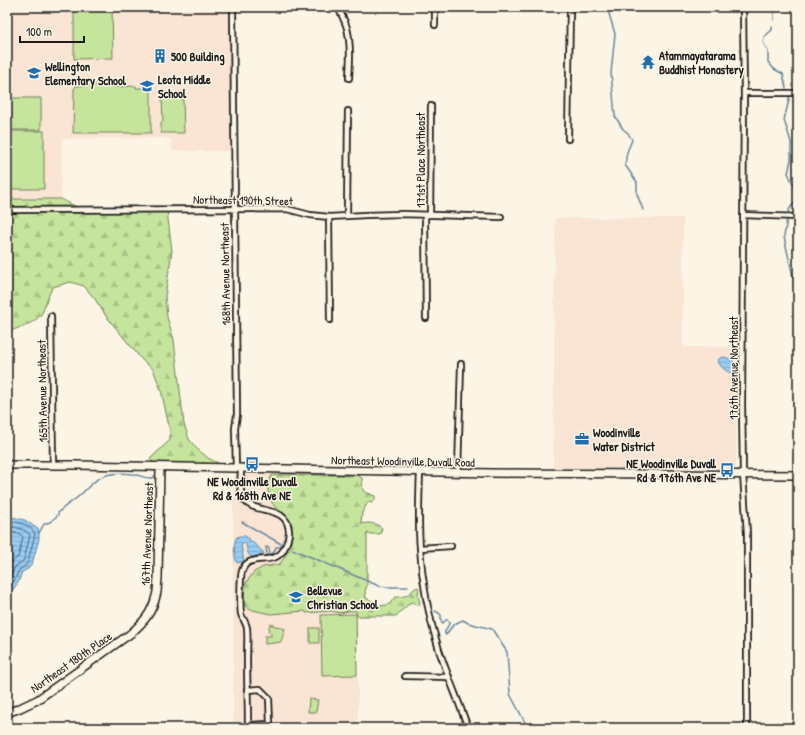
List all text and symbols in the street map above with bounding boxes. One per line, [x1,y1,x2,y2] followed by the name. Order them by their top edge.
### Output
[20,18,84,44] scale bar
[26,23,52,40] text: 100 m
[659,47,744,79] place label: Atammayatarama Buddhist Monastery
[152,48,168,64] building icon: 500 Building
[171,48,225,66] place label: 500 Building
[640,54,656,70] temple icon: Atammayatarama Buddhist Monastery
[45,58,127,90] place label: Wellington Elementary School
[26,65,42,81] school or university icon: Wellington Elementary School
[158,71,211,102] place label: Leota Middle School
[139,78,155,94] school or university icon: Leota Middle School
[412,112,429,208] street label: 171st Place Northeast
[193,191,294,209] street label: Northeast 190th Street
[216,222,234,325] street label: 168th Avenue Northeast
[725,315,742,420] street label: 176th Avenue Northeast
[33,339,51,442] street label: 165th Avenue Northeast
[593,424,655,455] place label: Woodinville Water District
[574,431,590,447] office icon: Woodinville Water District
[331,451,475,471] street label: Northeast Woodinville Duvall Road
[626,455,717,486] place label: NE Woodinville Duvall Rd & 176th Ave NE
[244,456,260,472] bus stop icon: NE Woodinville Duvall Rd & 168th Ave NE
[719,462,735,478] bus stop icon: NE Woodinville Duvall Rd & 176th Ave NE
[207,473,298,504] place label: NE Woodinville Duvall Rd & 168th Ave NE
[137,481,157,586] street label: 167th Avenue Northeast
[307,582,379,613] place label: Bellevue Christian School
[288,589,304,605] school or university icon: Bellevue Christian School
[27,627,115,696] street label: Northeast 180th Place

